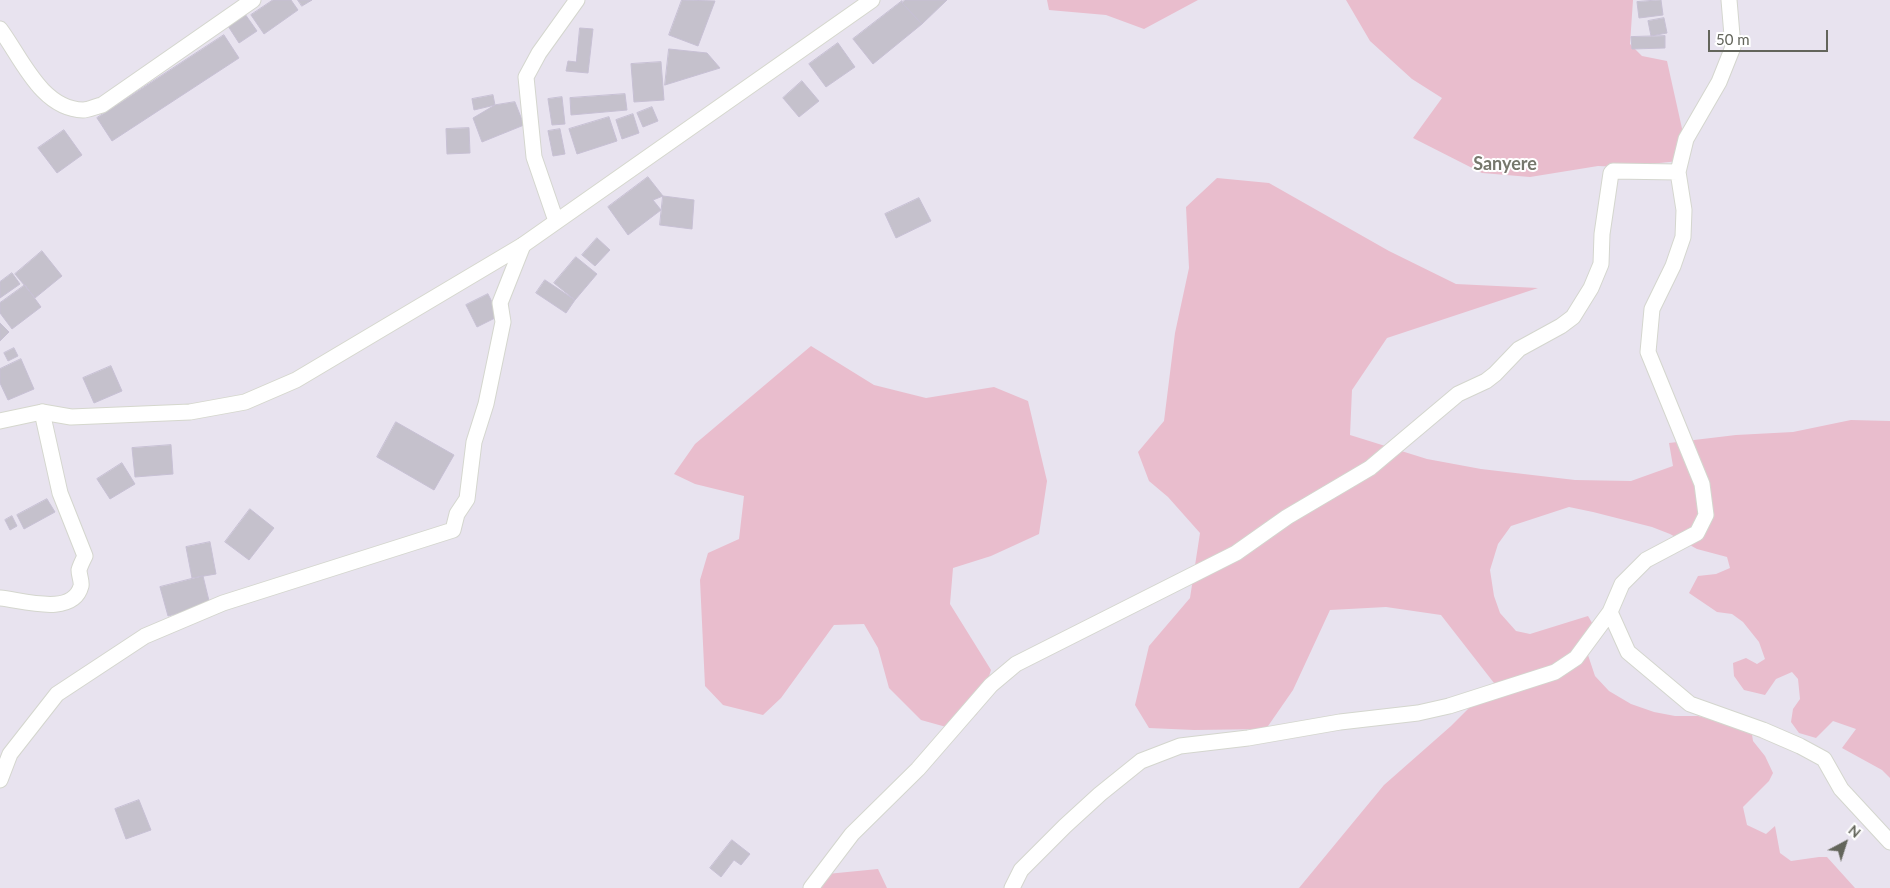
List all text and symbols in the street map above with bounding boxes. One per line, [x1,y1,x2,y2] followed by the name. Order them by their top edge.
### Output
[1710,20,1830,52] scale bar
[1716,30,1750,48] text: 50 m
[1473,153,1537,175] district label: Sanyere
[1820,818,1870,868] north arrow
[1845,821,1865,841] text: N

